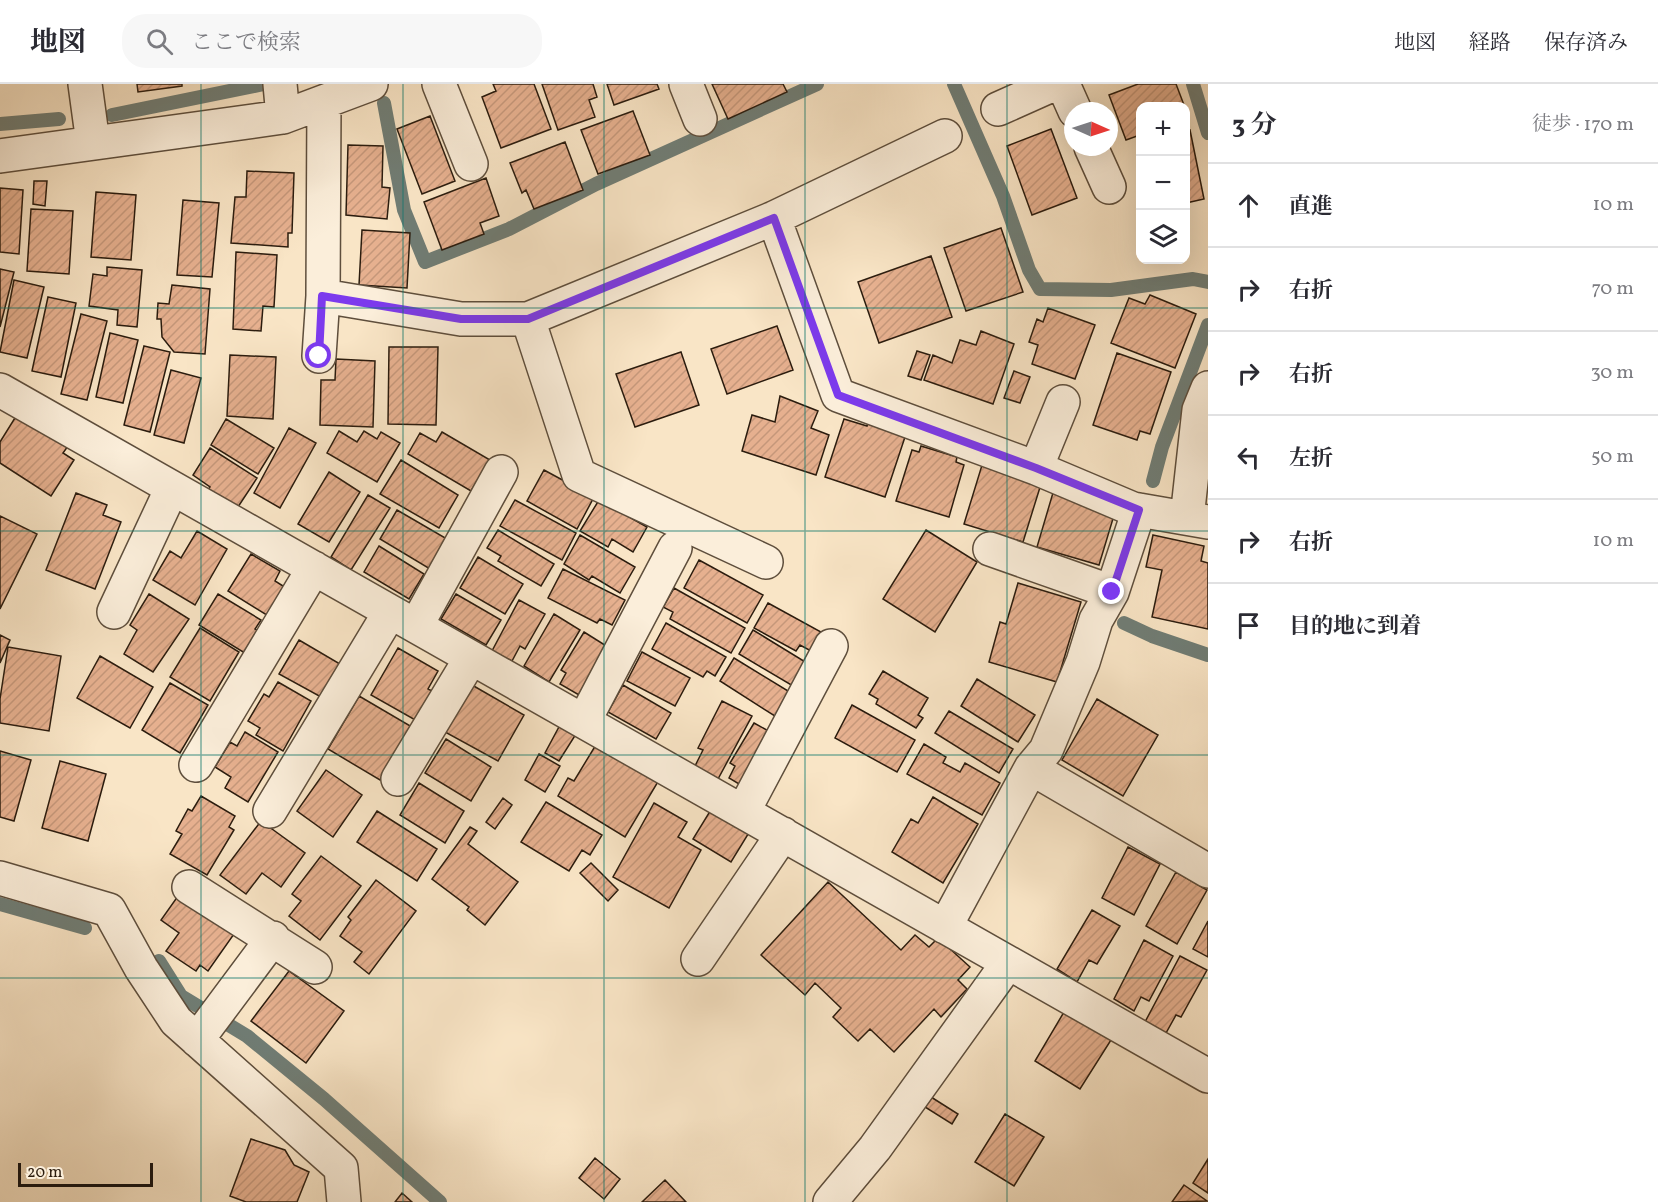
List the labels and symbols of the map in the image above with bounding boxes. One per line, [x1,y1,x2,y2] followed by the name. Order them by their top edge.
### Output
[1064,102,1118,156] north arrow
[305,342,331,368] route start
[1098,578,1124,604] route end
[18,1160,153,1188] scale bar

